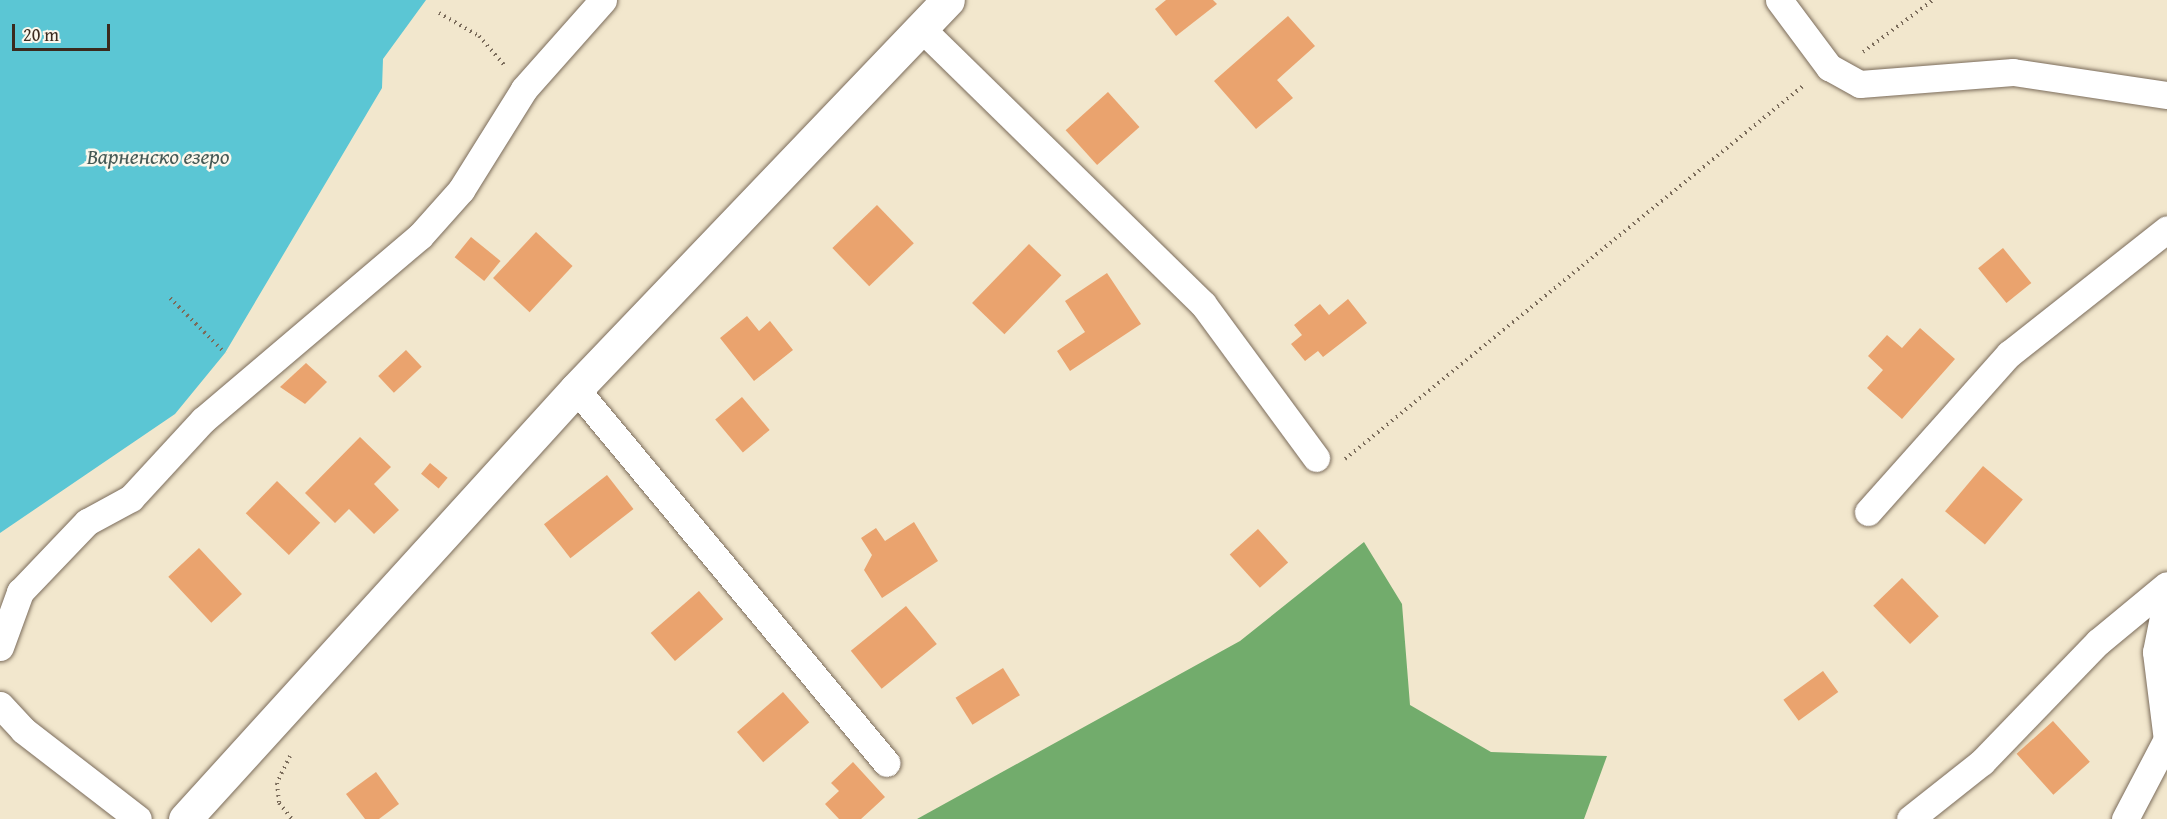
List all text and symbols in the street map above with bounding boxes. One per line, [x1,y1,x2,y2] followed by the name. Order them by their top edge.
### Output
[15,12,112,50] scale bar
[23,21,59,48] text: 20 m
[87,144,229,170] water label: Варненско езеро

